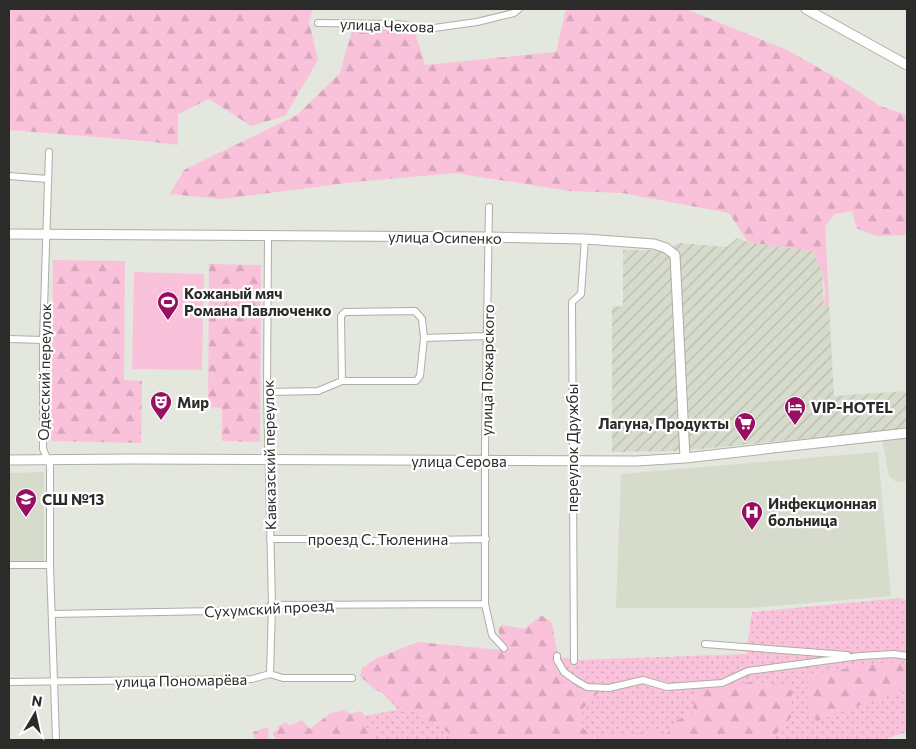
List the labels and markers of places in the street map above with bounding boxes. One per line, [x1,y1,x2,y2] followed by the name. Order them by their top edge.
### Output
[184,284,332,319] place label: Кожаный мяч Романа Павлюченко
[156,290,180,321] sports icon: Кожаный мяч Романа Павлюченко
[149,390,173,421] theatre icon: Мир
[177,393,209,411] place label: Мир
[783,395,807,426] hotel icon: VIP-HOTEL
[811,398,893,416] place label: VIP-HOTEL
[733,411,757,442] supermarket icon: Лагуна, Продукты
[598,414,729,432] place label: Лагуна, Продукты
[14,487,38,518] school or university icon: СШ №13
[42,490,105,508] place label: СШ №13
[768,494,877,529] place label: Инфекционная больница
[740,500,764,531] hospital icon: Инфекционная больница

